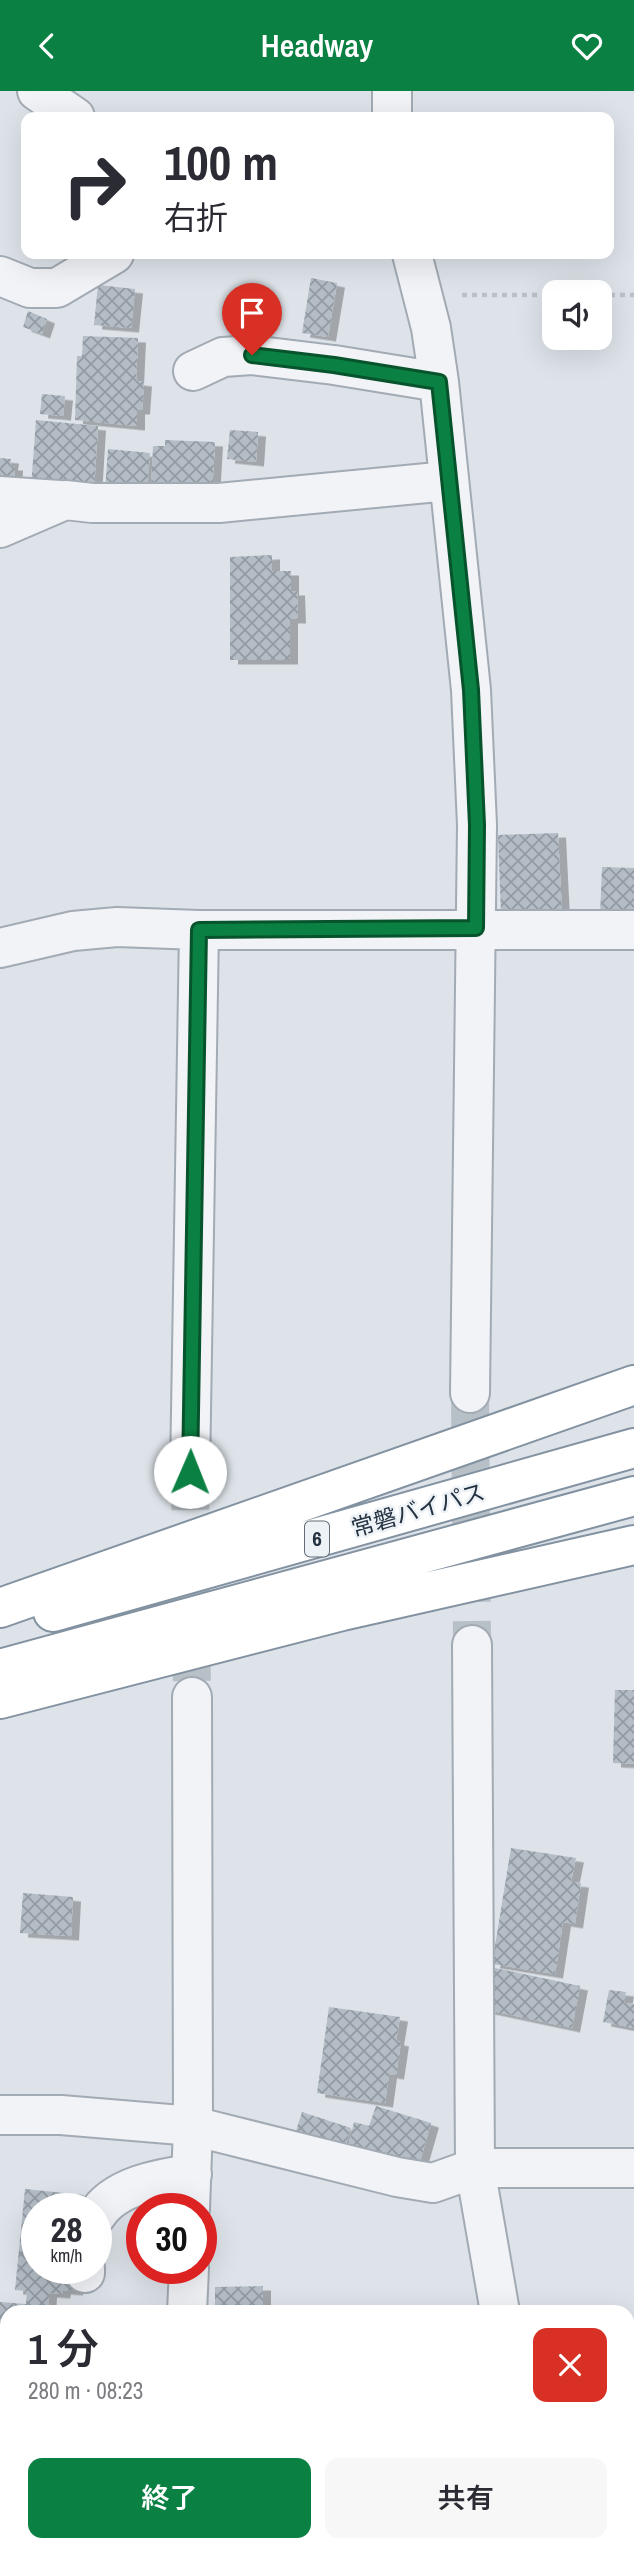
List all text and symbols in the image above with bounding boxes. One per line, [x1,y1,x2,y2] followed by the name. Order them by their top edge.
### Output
[261,24,373,67] text: Headway
[28,27,66,65] icon: back
[568,27,606,65] icon: heart
[164,129,278,195] text: 100 m
[49,140,140,231] icon: right
[164,196,228,239] text: 右折
[542,280,612,350] map controls
[542,280,612,350] button: sound
[222,283,282,355] pin
[233,294,271,332] icon: arrive
[153,1435,227,1509] position arrow
[347,1476,488,1543] street label: 常磐バイパス
[305,1521,329,1557] road number: 6
[126,2193,217,2284] speed limit sign: 30
[51,2206,82,2253] text: 28
[51,2243,83,2268] text: km/h
[28,2321,99,2377] text: 1 分
[533,2328,607,2402] button: close
[28,2375,143,2406] text: 280 m · 08:23
[28,2458,311,2538] button: 終了
[325,2458,607,2538] button: 共有

